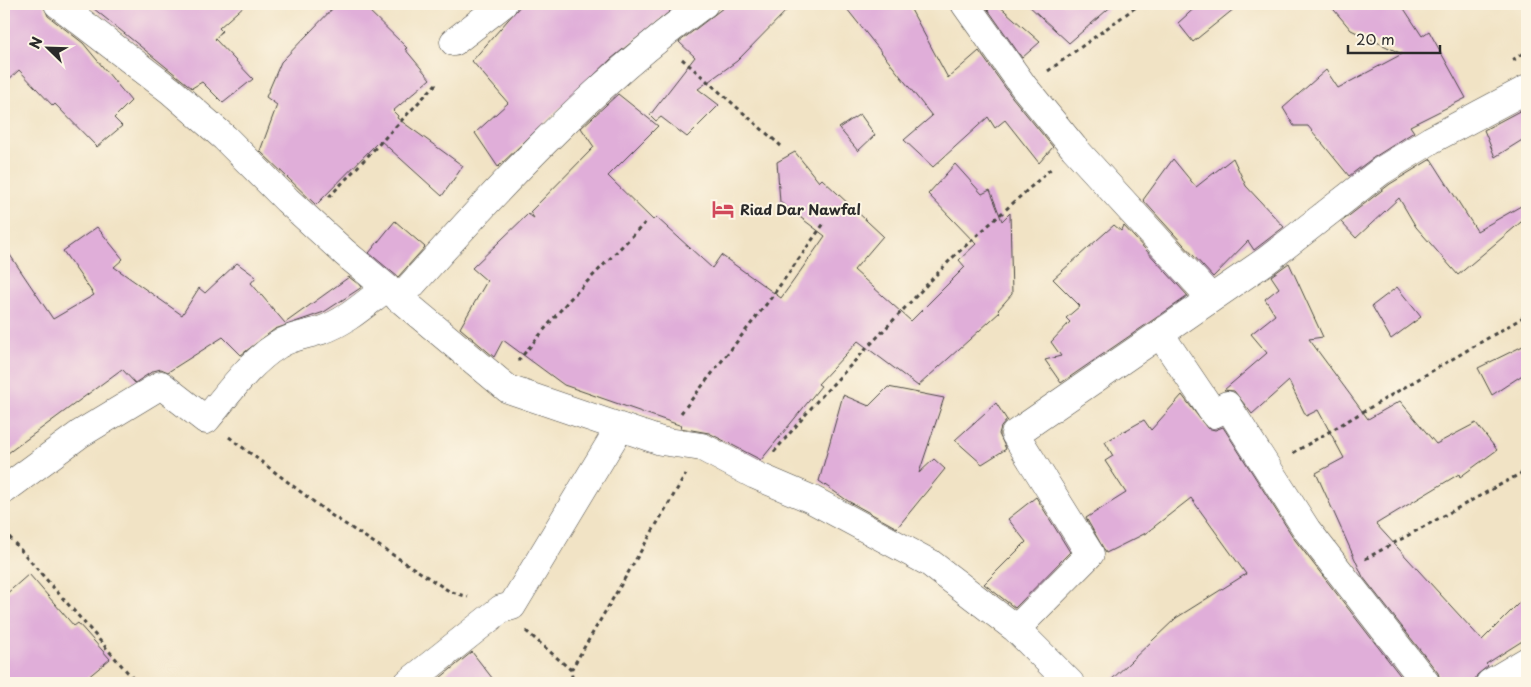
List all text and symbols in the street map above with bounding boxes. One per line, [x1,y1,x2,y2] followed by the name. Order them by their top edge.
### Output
[22,22,72,72] north arrow
[1348,22,1441,54] scale bar
[1356,27,1395,50] text: 20 m
[24,34,47,52] text: N
[710,196,736,222] hotel icon: Riad Dar Nawfal
[740,199,861,220] place label: Riad Dar Nawfal

